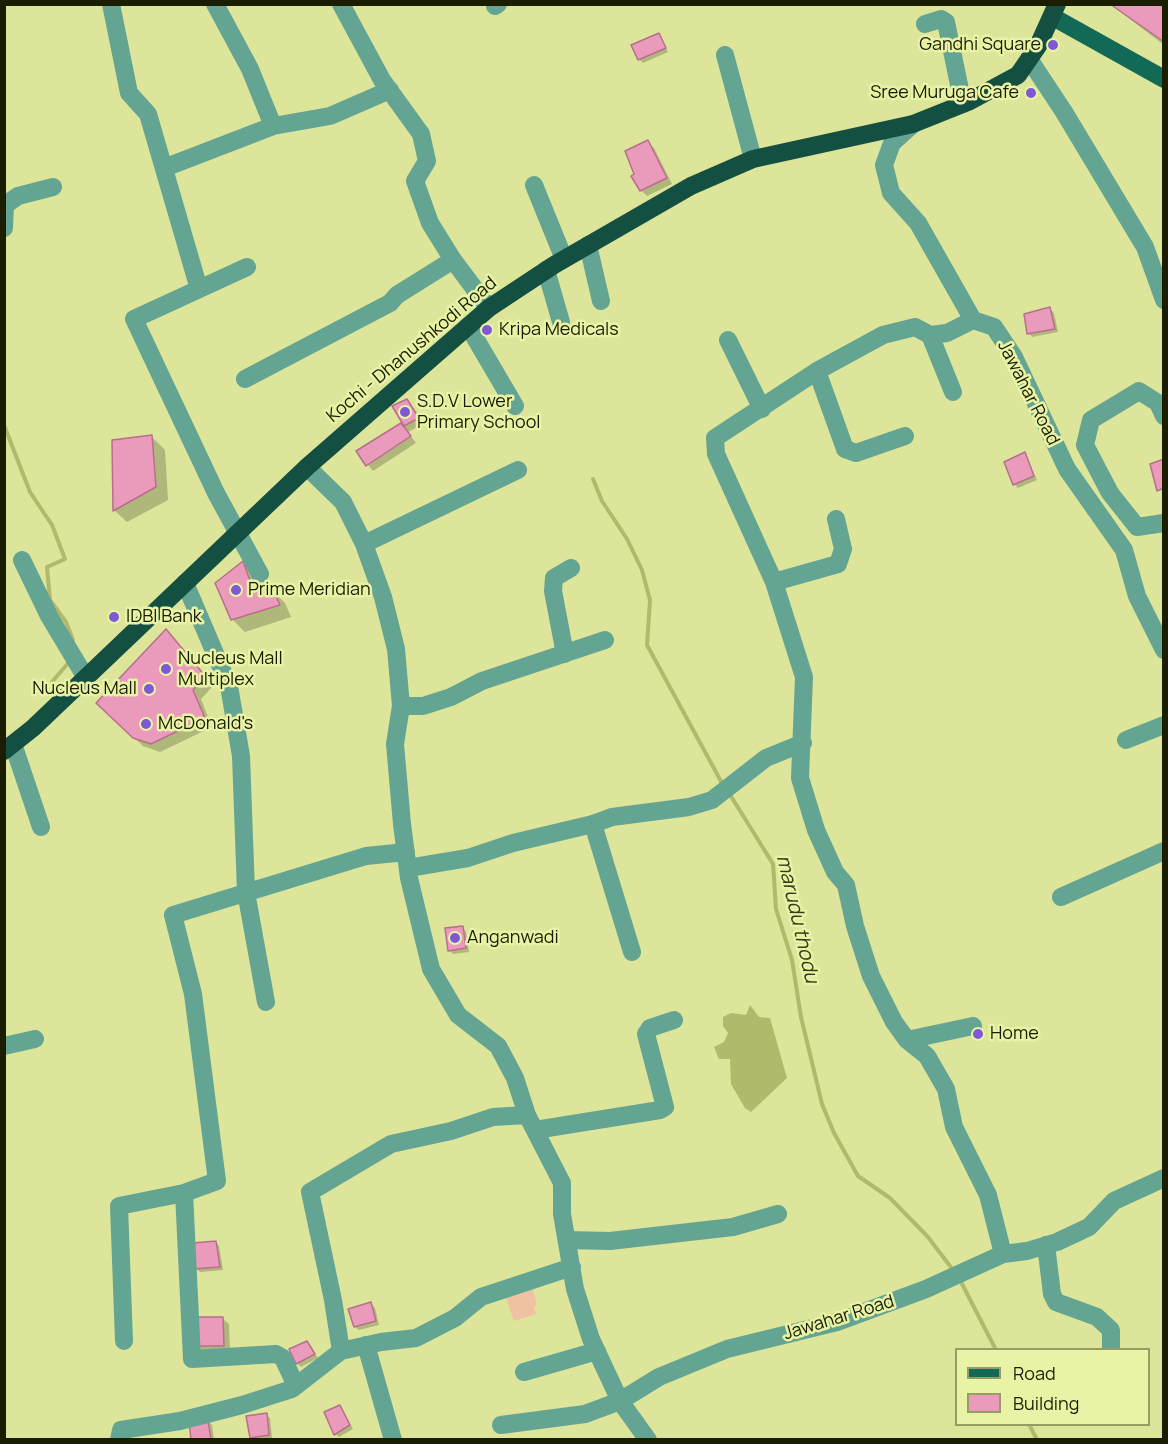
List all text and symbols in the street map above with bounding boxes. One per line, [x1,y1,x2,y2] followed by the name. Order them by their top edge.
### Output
[919,34,1041,56] place label: Gandhi Square
[1046,38,1060,52] marker: Gandhi Square
[870,82,1019,104] place label: Sree Muruga Cafe
[1024,86,1038,100] marker: Sree Muruga Cafe
[323,273,501,427] street label: Kochi - Dhanushkodi Road
[499,319,619,341] place label: Kripa Medicals
[480,323,494,337] marker: Kripa Medicals
[992,337,1064,449] street label: Jawahar Road
[417,391,541,434] place label: S.D.V Lower Primary School
[398,405,412,419] marker: S.D.V Lower Primary School
[248,579,371,601] place label: Prime Meridian
[229,583,243,597] marker: Prime Meridian
[126,606,202,628] place label: IDBI Bank
[107,610,121,624] marker: IDBI Bank
[178,648,283,690] place label: Nucleus Mall Multiplex
[159,662,173,676] marker: Nucleus Mall Multiplex
[32,678,137,700] place label: Nucleus Mall
[142,682,156,696] marker: Nucleus Mall
[158,713,253,735] place label: McDonald's
[139,717,153,731] marker: McDonald's
[771,853,823,985] water label: marudu thodu
[467,927,559,949] place label: Anganwadi
[448,931,462,945] marker: Anganwadi
[990,1023,1039,1045] place label: Home
[971,1027,985,1041] marker: Home
[781,1291,897,1345] street label: Jawahar Road
[955,1348,1150,1426] legend
[1013,1361,1056,1385] text: Road
[1013,1391,1079,1415] text: Building

